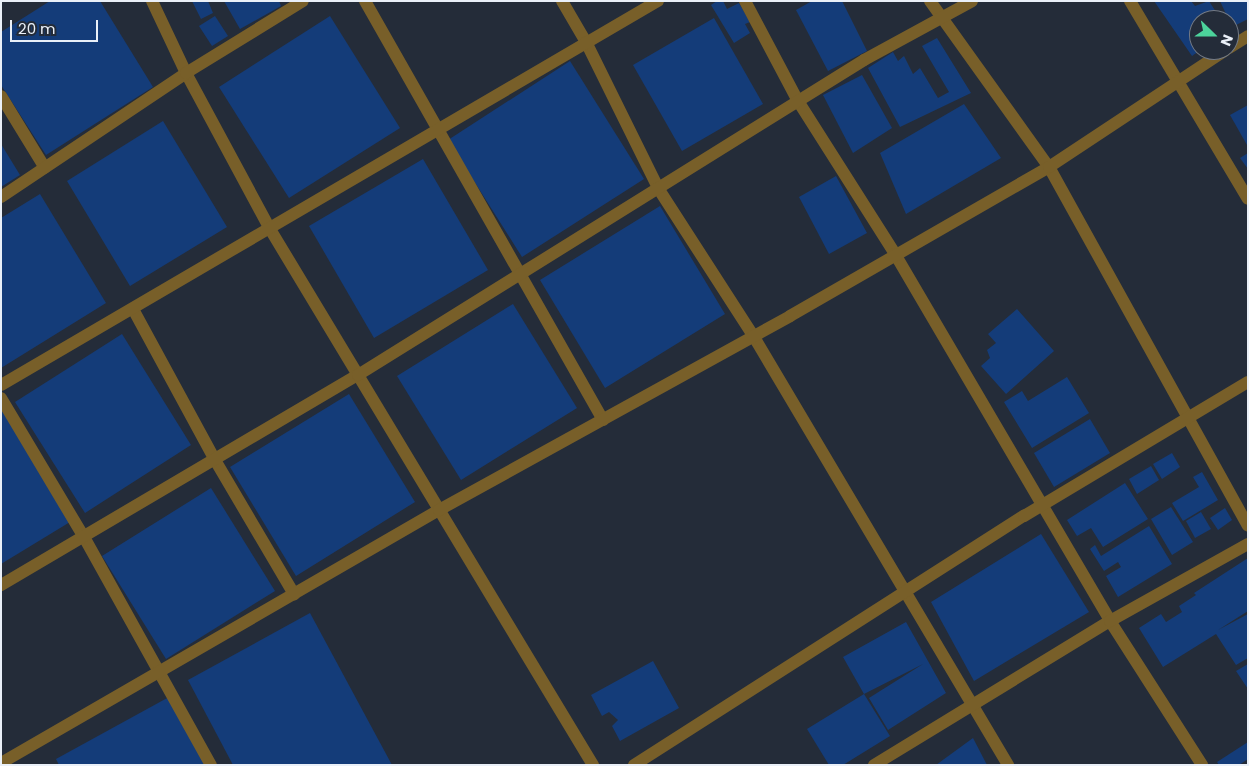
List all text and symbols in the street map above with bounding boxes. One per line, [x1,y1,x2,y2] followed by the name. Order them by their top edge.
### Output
[12,10,100,42] scale bar
[1189,10,1239,60] north arrow
[18,18,56,39] text: 20 m
[1216,32,1238,49] text: N

